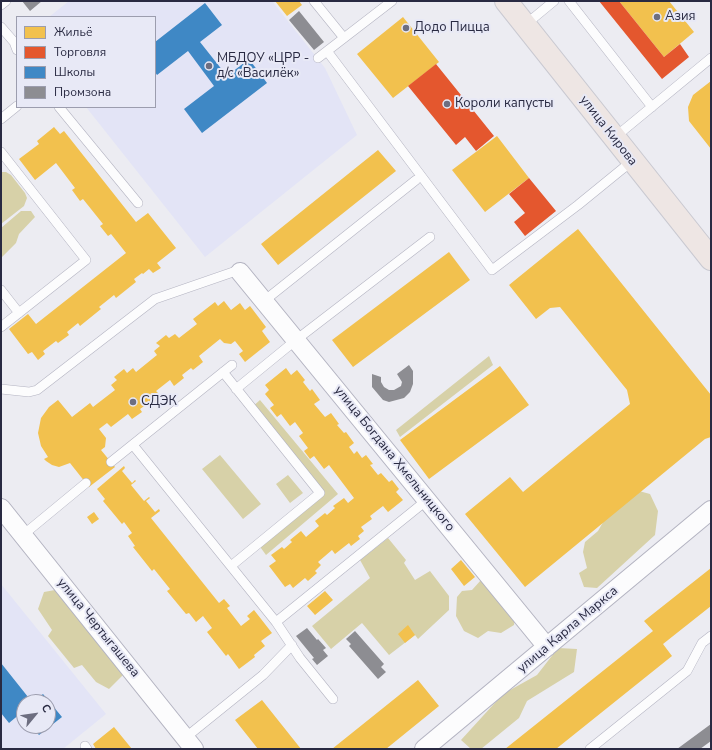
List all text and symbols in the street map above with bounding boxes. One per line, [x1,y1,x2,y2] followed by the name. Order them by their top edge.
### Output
[665,9,696,25] place label: Азия
[652,12,662,22] marker: Азия
[16,16,156,108] legend
[414,20,490,36] place label: Додо Пицца
[401,23,411,33] marker: Додо Пицца
[54,24,92,40] text: Жильё
[54,44,106,60] text: Торговля
[217,51,309,82] place label: МБДОУ «ЦРР - д/с «Василёк»
[204,61,214,71] marker: МБДОУ «ЦРР - д/с «Василёк»
[54,64,95,80] text: Школы
[54,84,111,100] text: Промзона
[576,93,640,169] street label: улица Кирова
[455,96,554,112] place label: Короли капусты
[442,99,452,109] marker: Короли капусты
[330,383,458,535] street label: улица Богдана Хмельницкого
[141,394,177,410] place label: СДЭК
[128,397,138,407] marker: СДЭК
[53,575,143,681] street label: улица Чертыгашева
[515,583,621,677] street label: улица Карла Маркса
[16,694,56,734] north arrow
[38,702,54,715] text: С

